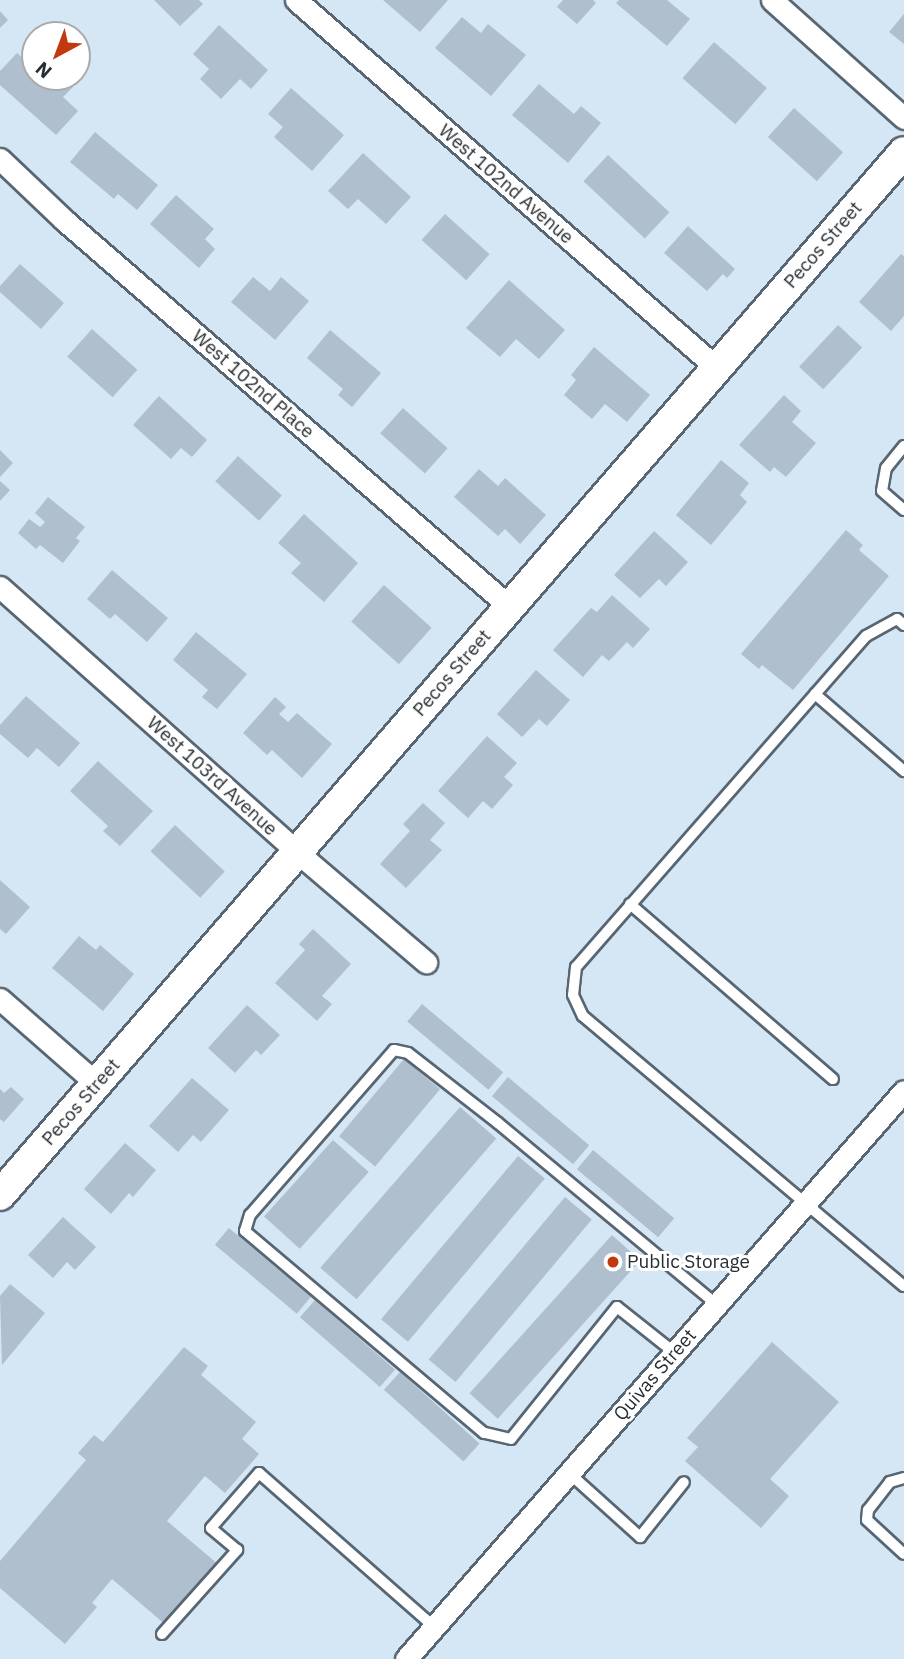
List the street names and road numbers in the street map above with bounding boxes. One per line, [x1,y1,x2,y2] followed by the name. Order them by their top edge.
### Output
[434,119,578,249] street label: West 102nd Avenue
[779,197,867,293] street label: Pecos Street
[187,325,319,443] street label: West 102nd Place
[408,625,496,721] street label: Pecos Street
[142,712,282,840] street label: West 103rd Avenue
[37,1054,125,1150] street label: Pecos Street
[609,1324,701,1426] street label: Quivas Street

